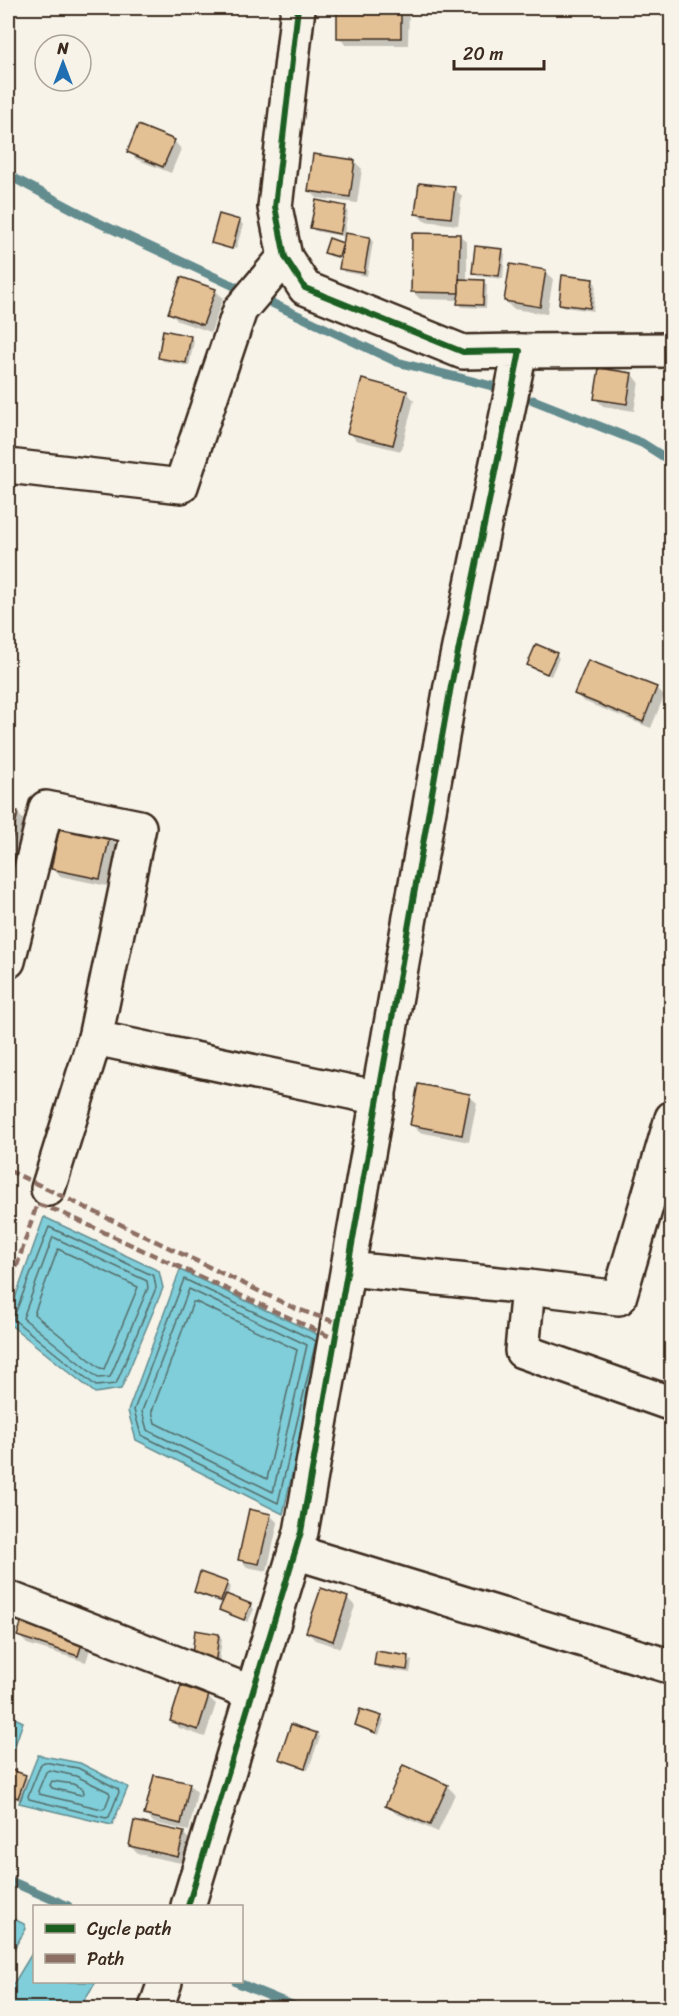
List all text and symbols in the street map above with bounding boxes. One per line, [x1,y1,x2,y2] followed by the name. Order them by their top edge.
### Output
[33,33,93,93] north arrow
[454,33,544,71] scale bar
[56,34,69,63] text: N
[463,38,503,70] text: 20 m
[33,1905,243,1983] legend
[87,1913,171,1945] text: Cycle path
[87,1943,124,1975] text: Path

